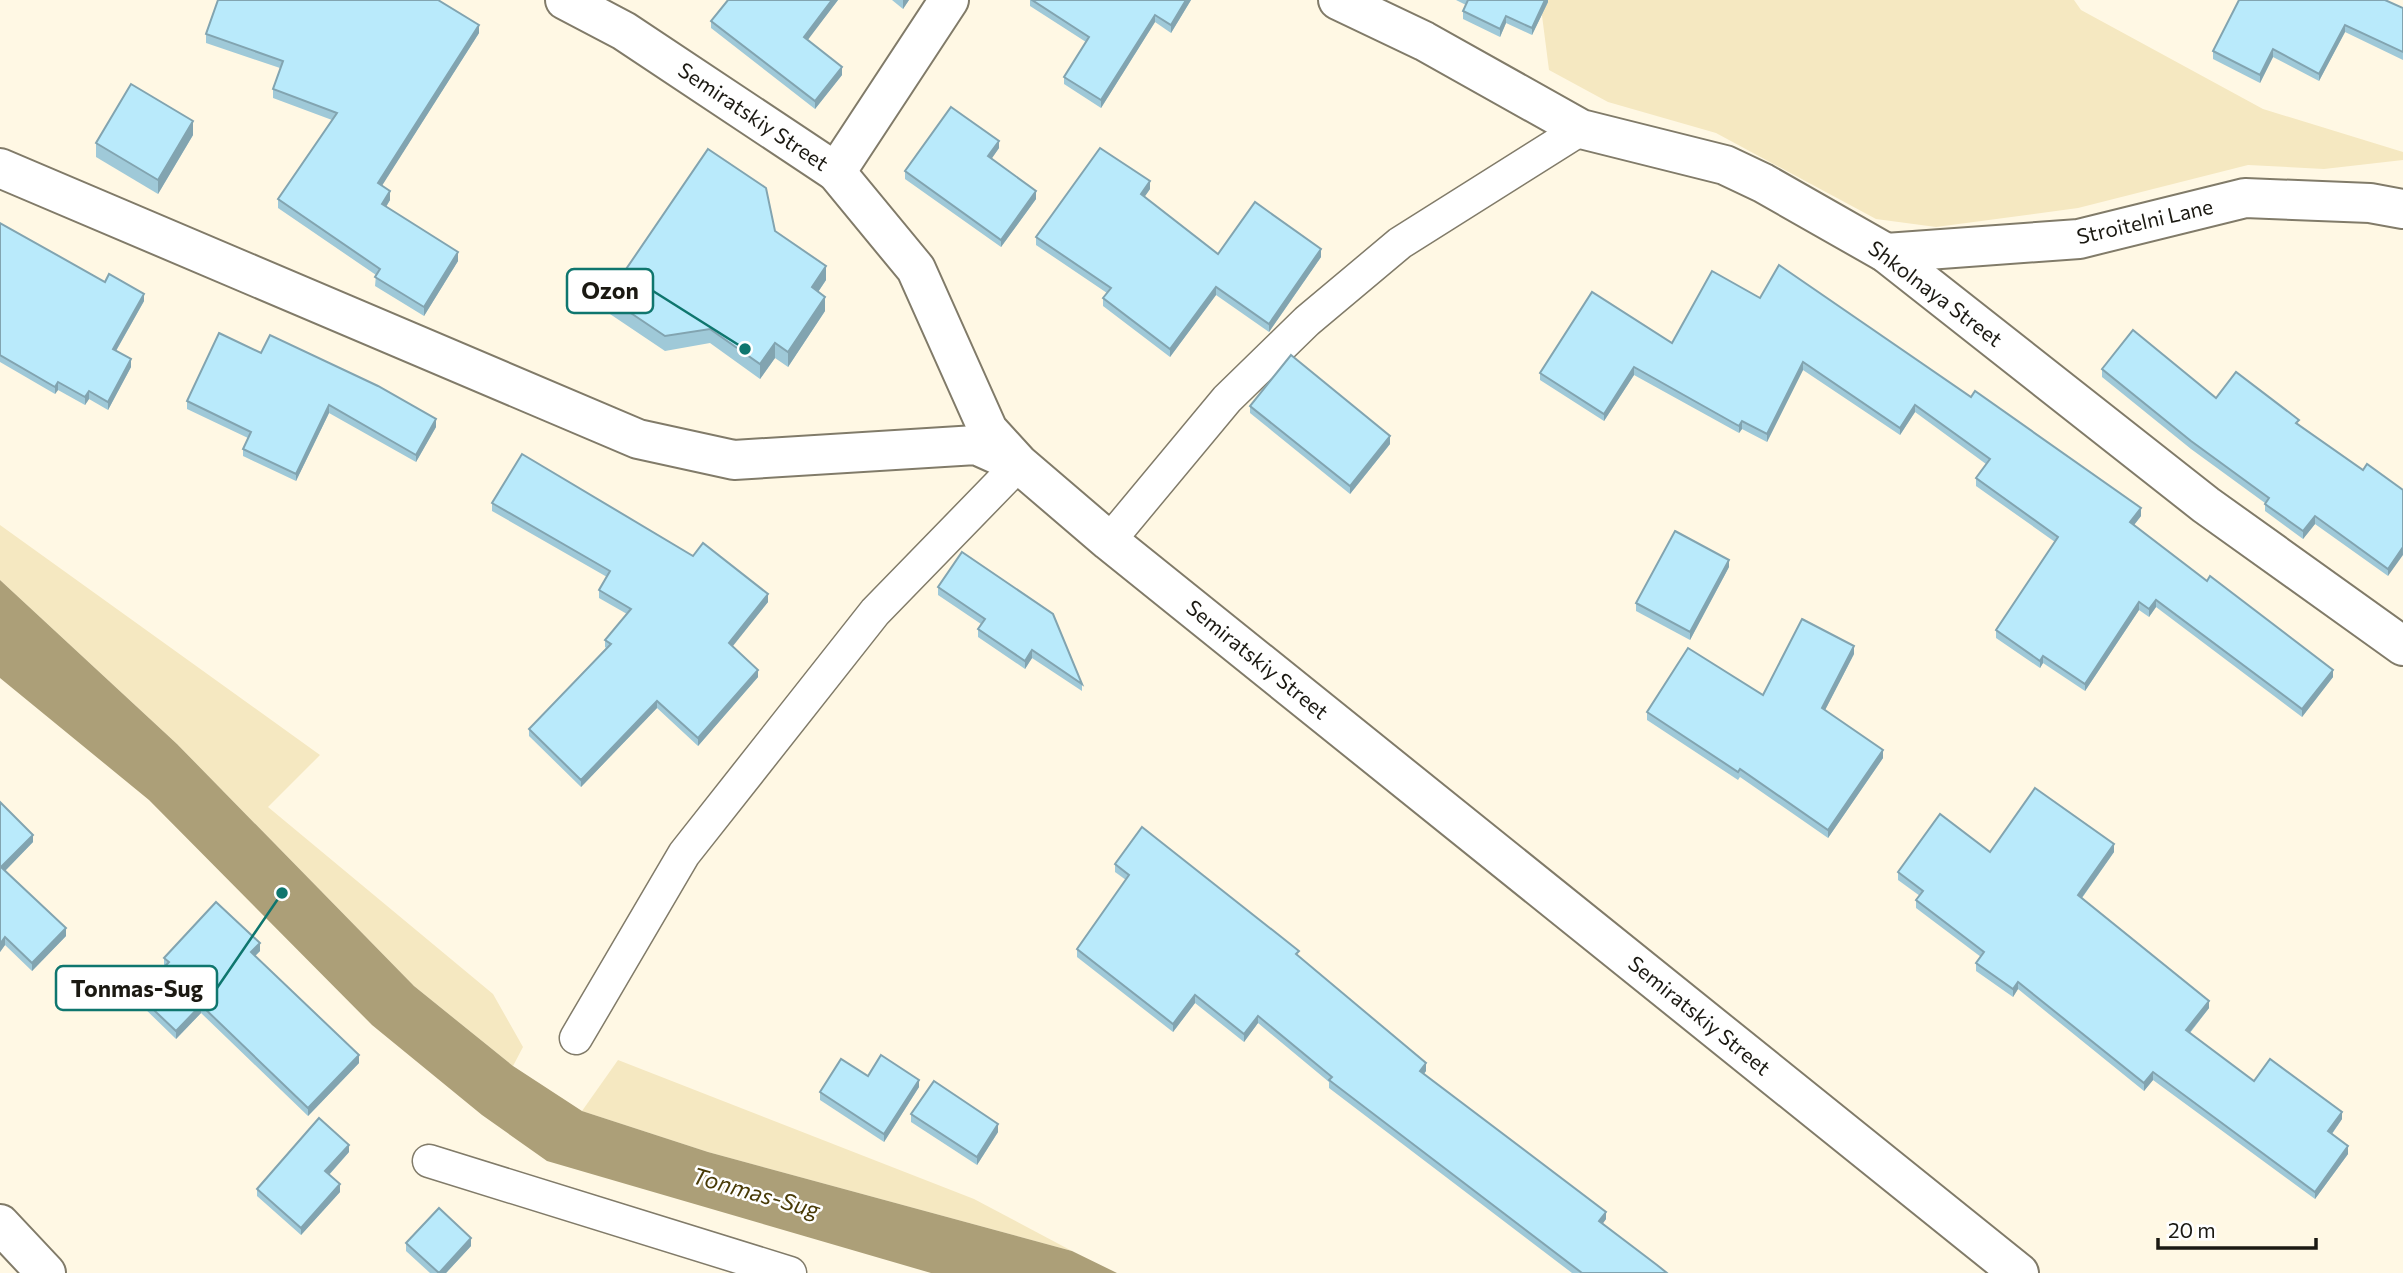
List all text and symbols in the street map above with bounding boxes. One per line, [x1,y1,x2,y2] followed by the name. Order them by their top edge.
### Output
[674,56,834,175] street label: Semiratskiy Street
[2074,193,2215,248] street label: Stroitelni Lane
[1864,234,2008,351] street label: Shkolnaya Street
[567,269,653,313] callout: Ozon
[581,276,639,304] text: Ozon
[1182,594,1334,724] street label: Semiratskiy Street
[1624,950,1776,1080] street label: Semiratskiy Street
[56,966,217,1010] callout: Tonmas-Sug
[71,974,204,1002] text: Tonmas-Sug
[689,1161,825,1224] water label: Tonmas-Sug
[2158,1206,2316,1250] scale bar
[2168,1217,2216,1242] text: 20 m

